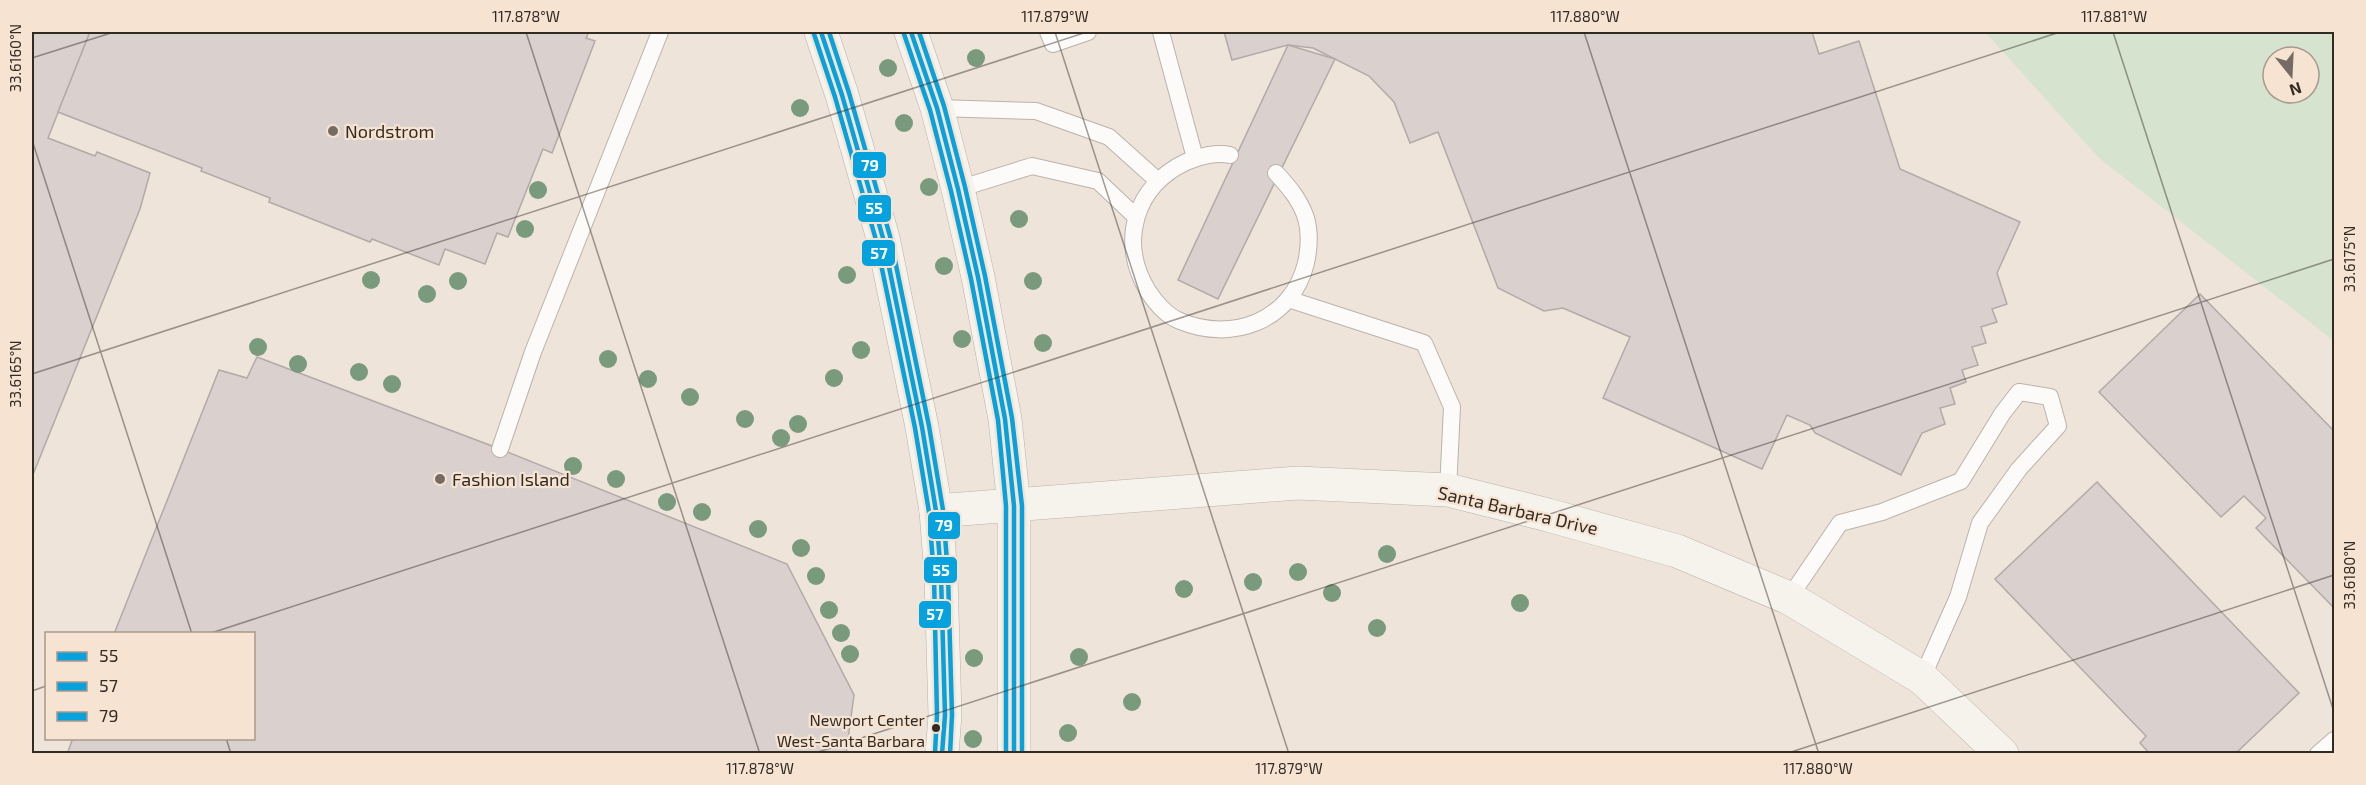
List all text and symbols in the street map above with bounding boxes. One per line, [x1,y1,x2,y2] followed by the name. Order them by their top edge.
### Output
[492,7,560,25] text: 117.878°W
[1021,7,1089,25] text: 117.879°W
[1550,7,1620,25] text: 117.880°W
[2081,7,2147,25] text: 117.881°W
[6,24,24,92] text: 33.6160°N
[2261,45,2321,105] north arrow
[2287,79,2304,101] text: N
[345,120,434,142] place label: Nordstrom
[326,124,340,138] marker: Nordstrom
[852,151,887,179] line badge: 79
[861,155,879,174] text: 79
[857,194,892,223] line badge: 55
[865,198,883,217] text: 55
[2340,226,2358,292] text: 33.6175°N
[861,239,896,267] line badge: 57
[870,243,888,262] text: 57
[6,340,24,408] text: 33.6165°N
[452,468,570,490] place label: Fashion Island
[433,472,447,486] marker: Fashion Island
[1436,481,1600,539] street label: Santa Barbara Drive
[927,511,961,540] line badge: 79
[935,515,953,534] text: 79
[2340,541,2358,609] text: 33.6180°N
[923,556,958,584] line badge: 55
[932,560,950,579] text: 55
[918,600,952,629] line badge: 57
[926,604,944,623] text: 57
[45,632,255,740] legend
[99,644,118,666] text: 55
[99,674,118,696] text: 57
[99,704,119,726] text: 79
[777,710,926,750] place label: Newport Center West-Santa Barbara
[930,722,942,734] marker: Newport Center West-Santa Barbara
[726,759,794,777] text: 117.878°W
[1255,759,1323,777] text: 117.879°W
[1783,759,1853,777] text: 117.880°W

